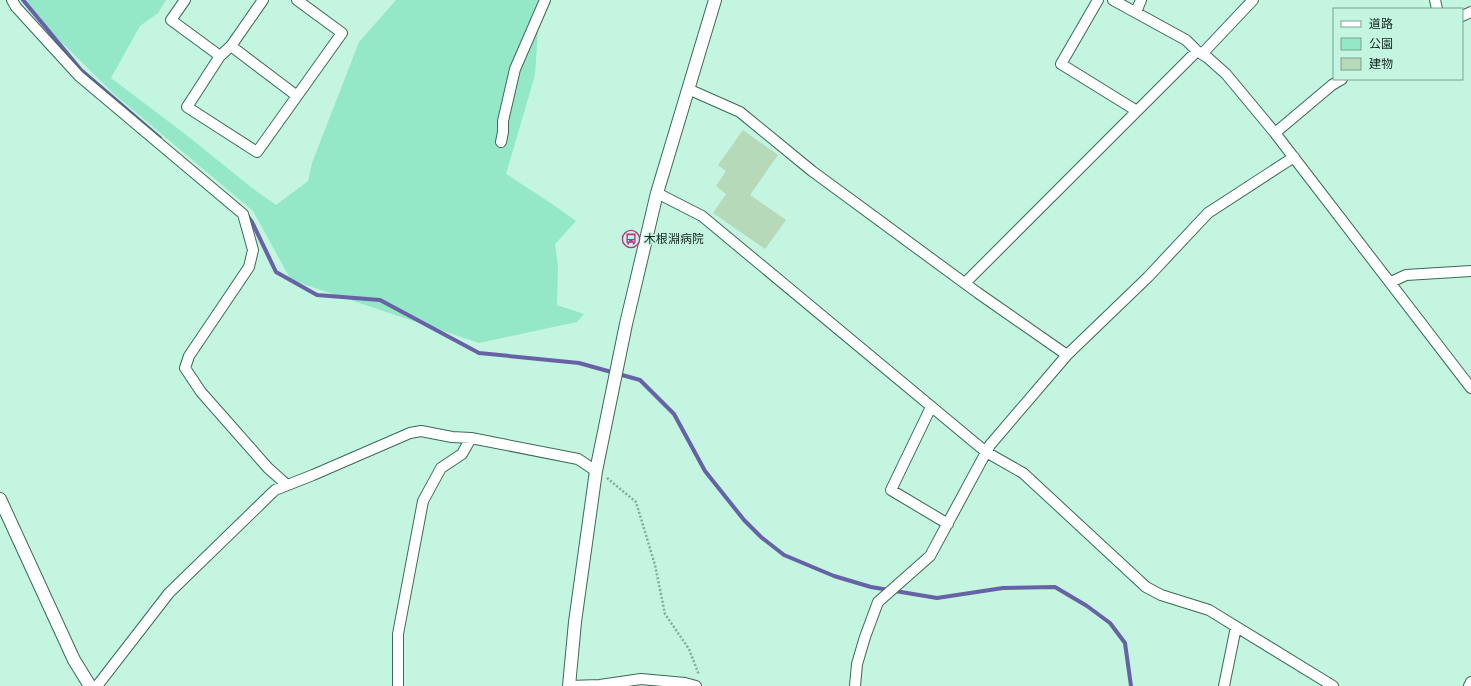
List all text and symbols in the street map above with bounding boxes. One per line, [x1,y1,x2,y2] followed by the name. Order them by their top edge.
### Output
[1333,8,1463,80] legend
[1369,15,1393,32] text: 道路
[1369,35,1393,52] text: 公園
[1369,55,1393,72] text: 建物
[621,229,641,249] bus stop icon: 木根淵病院
[644,230,704,247] place label: 木根淵病院

